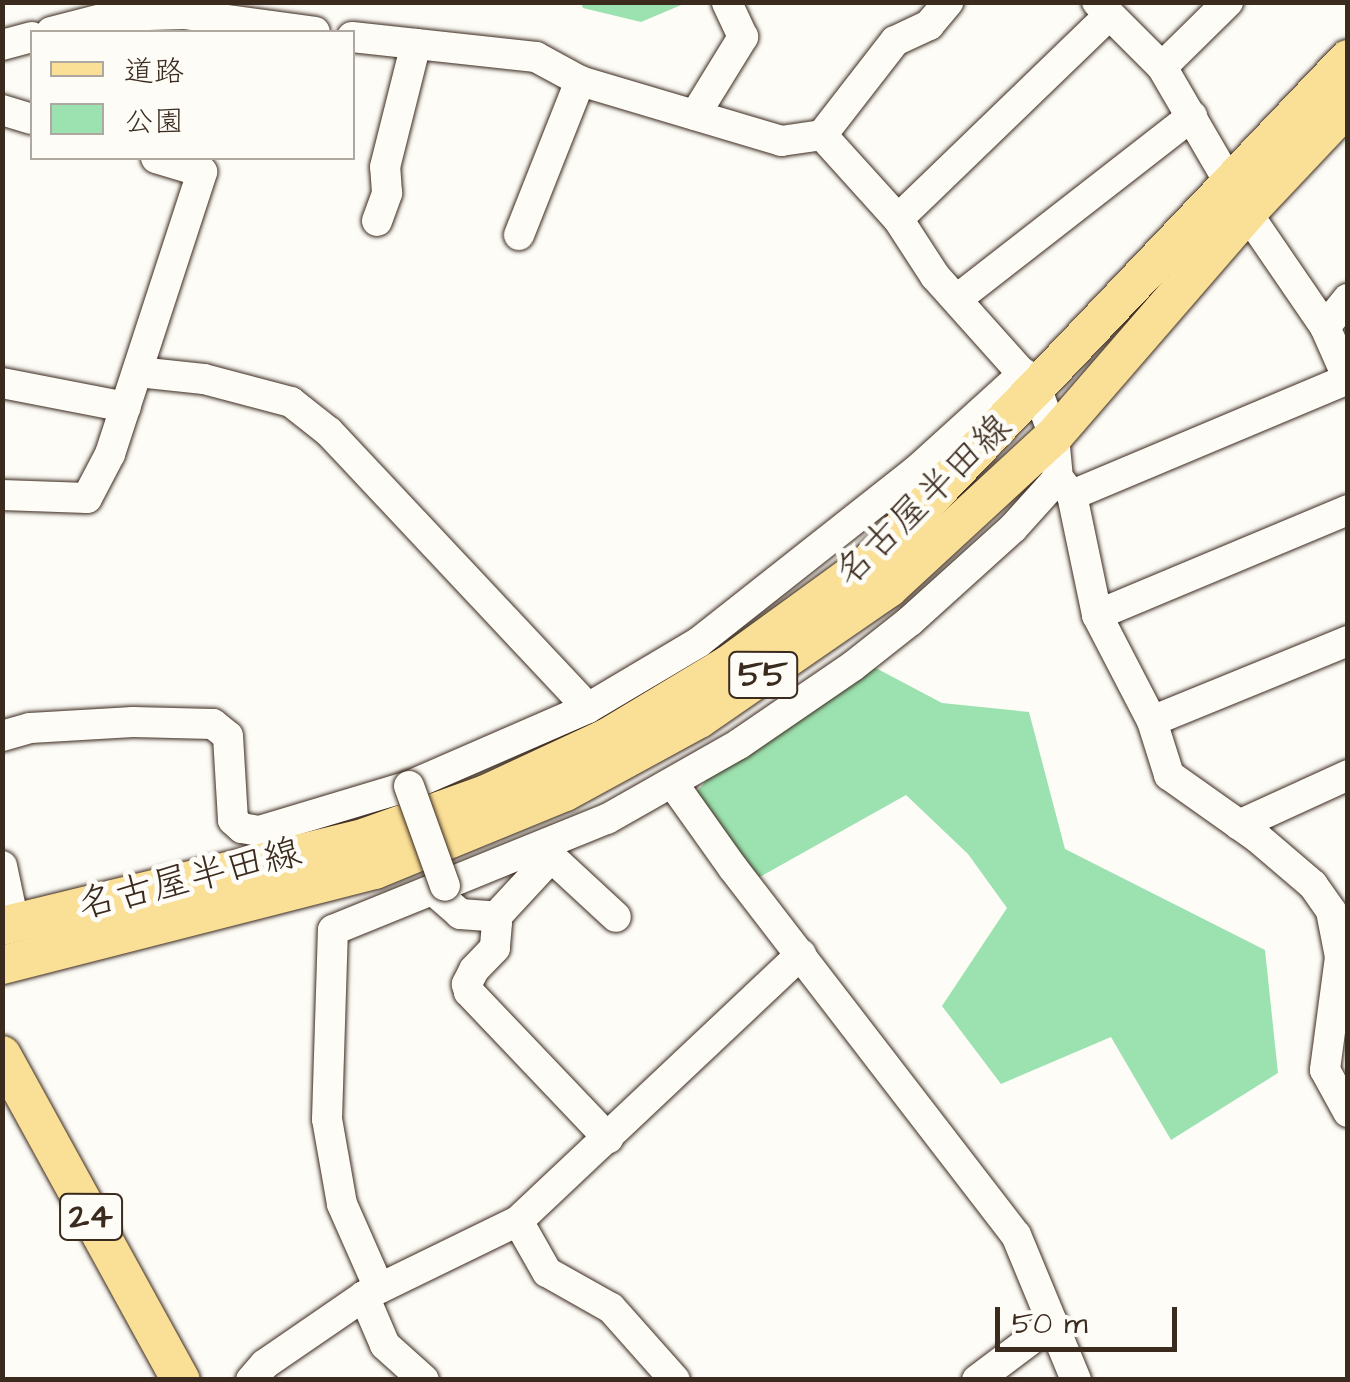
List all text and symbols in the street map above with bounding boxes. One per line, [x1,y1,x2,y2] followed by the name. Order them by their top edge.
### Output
[30,30,355,160] legend
[124,51,184,93] text: 道路
[124,101,184,143] text: 公園
[826,405,1022,597] street label: 名古屋半田線
[728,645,798,705] road number: 55
[74,830,306,930] street label: 名古屋半田線
[58,1187,124,1247] road number: 24
[1000,1287,1182,1349] scale bar
[1012,1303,1088,1345] text: 50 m

